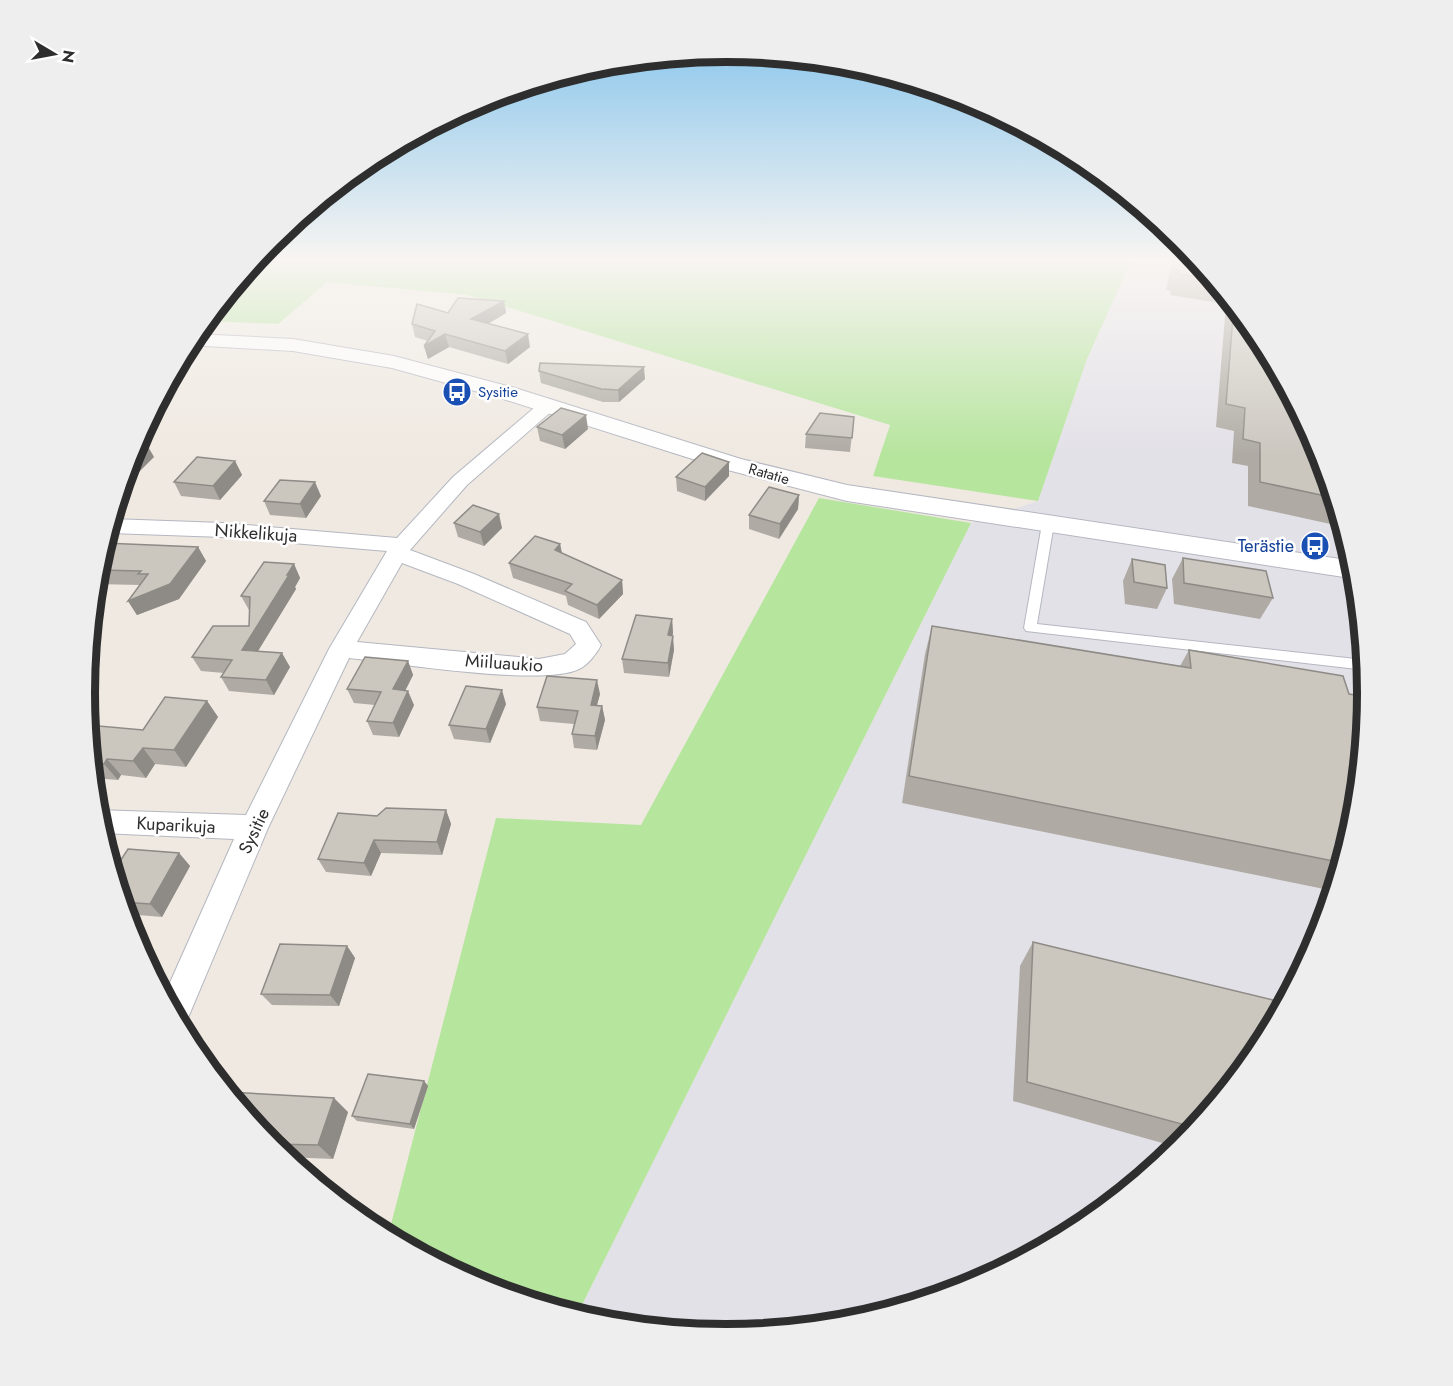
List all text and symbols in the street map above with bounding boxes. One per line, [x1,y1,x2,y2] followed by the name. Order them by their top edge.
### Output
[24,24,84,84] north arrow
[56,48,81,65] text: N
[441,376,473,408] bus stop icon: Sysitie
[478,381,518,403] place label: Sysitie
[746,458,792,490] street label: Ratatie
[214,517,298,549] street label: Nikkelikuja
[1299,530,1331,562] bus stop icon: Terästie
[1238,533,1294,559] place label: Terästie
[464,647,544,679] street label: Miiluaukio
[232,804,276,858] street label: Sysitie
[136,810,216,840] street label: Kuparikuja

